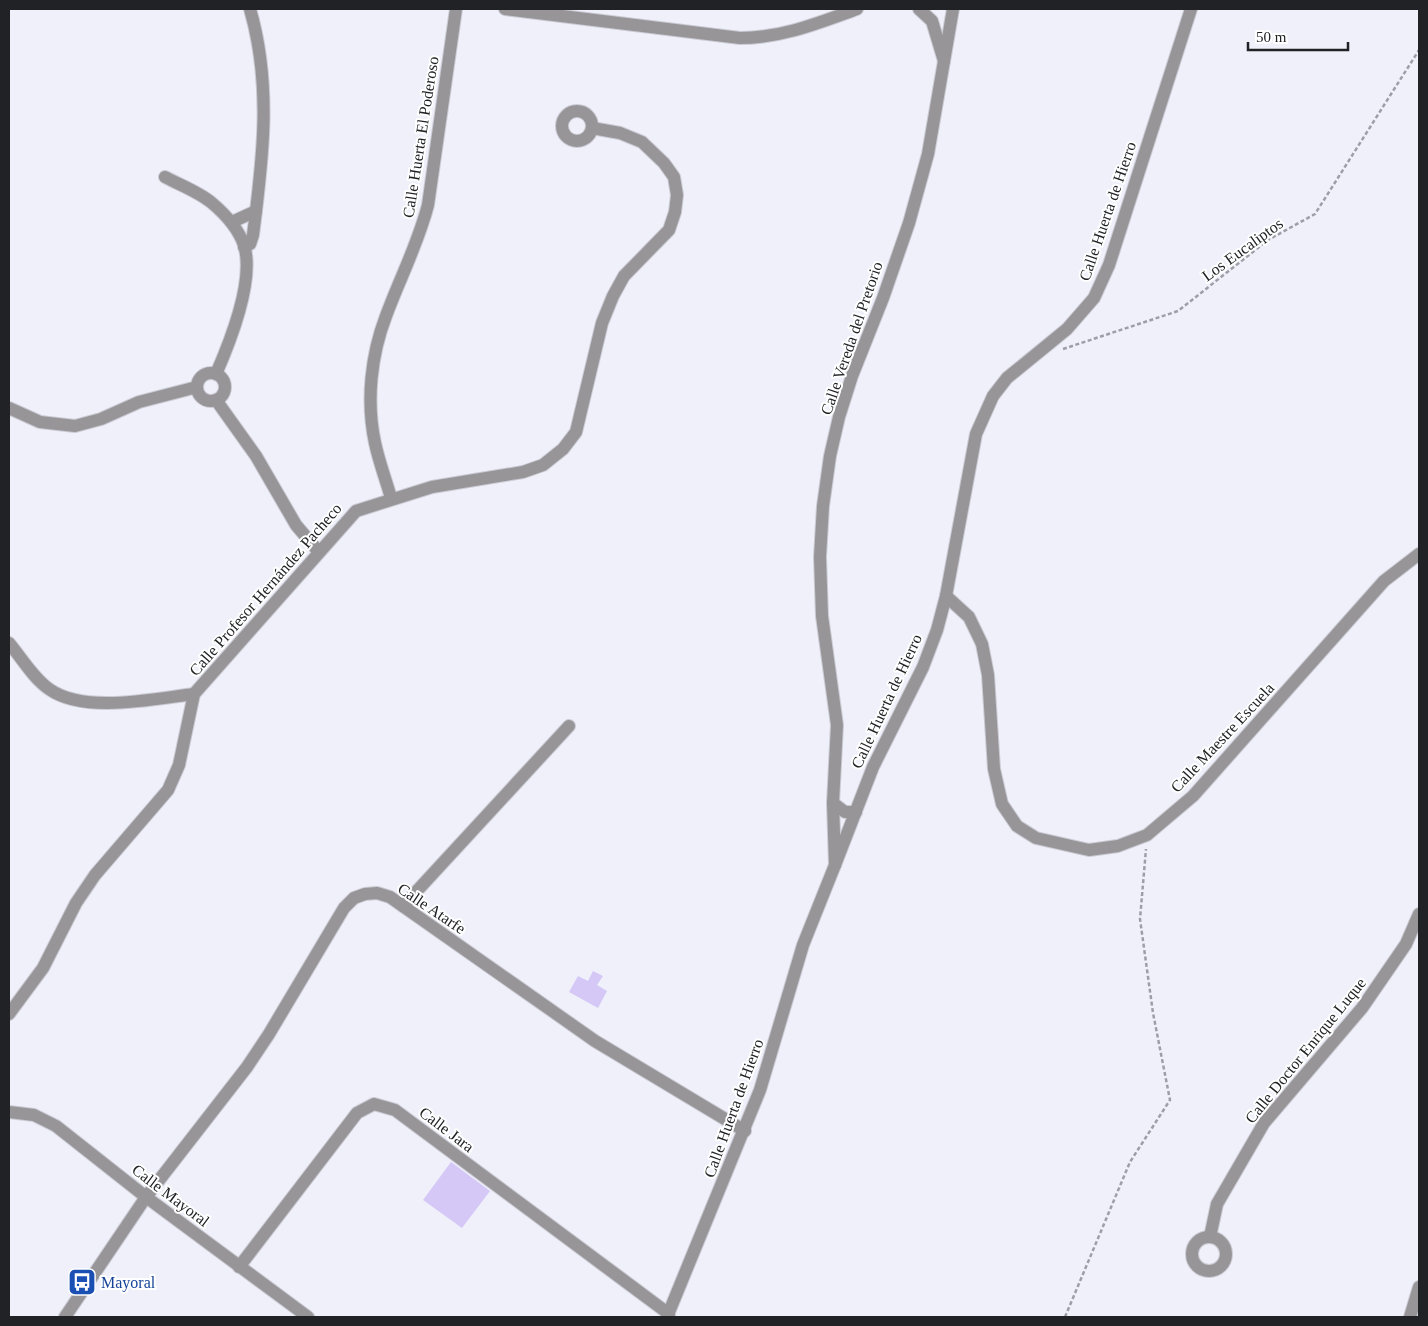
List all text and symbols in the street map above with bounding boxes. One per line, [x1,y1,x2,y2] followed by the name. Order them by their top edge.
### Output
[1248,20,1348,52] scale bar
[1256,29,1287,45] text: 50 m
[399,55,442,219] street label: Calle Huerta El Poderoso
[1076,139,1139,283] street label: Calle Huerta de Hierro
[1199,214,1287,285] street label: Los Eucaliptos
[817,259,886,417] street label: Calle Vereda del Pretorio
[186,500,345,679] street label: Calle Profesor Hernández Pacheco
[848,631,925,771] street label: Calle Huerta de Hierro
[1167,679,1277,795] street label: Calle Maestre Escuela
[395,880,469,937] street label: Calle Atarfe
[1242,974,1370,1127] street label: Calle Doctor Enrique Luque
[700,1037,766,1180] street label: Calle Huerta de Hierro
[416,1103,477,1155] street label: Calle Jara
[128,1161,213,1231] street label: Calle Mayoral
[67,1267,97,1297] bus stop icon: Mayoral
[101,1274,156,1292] place label: Mayoral

